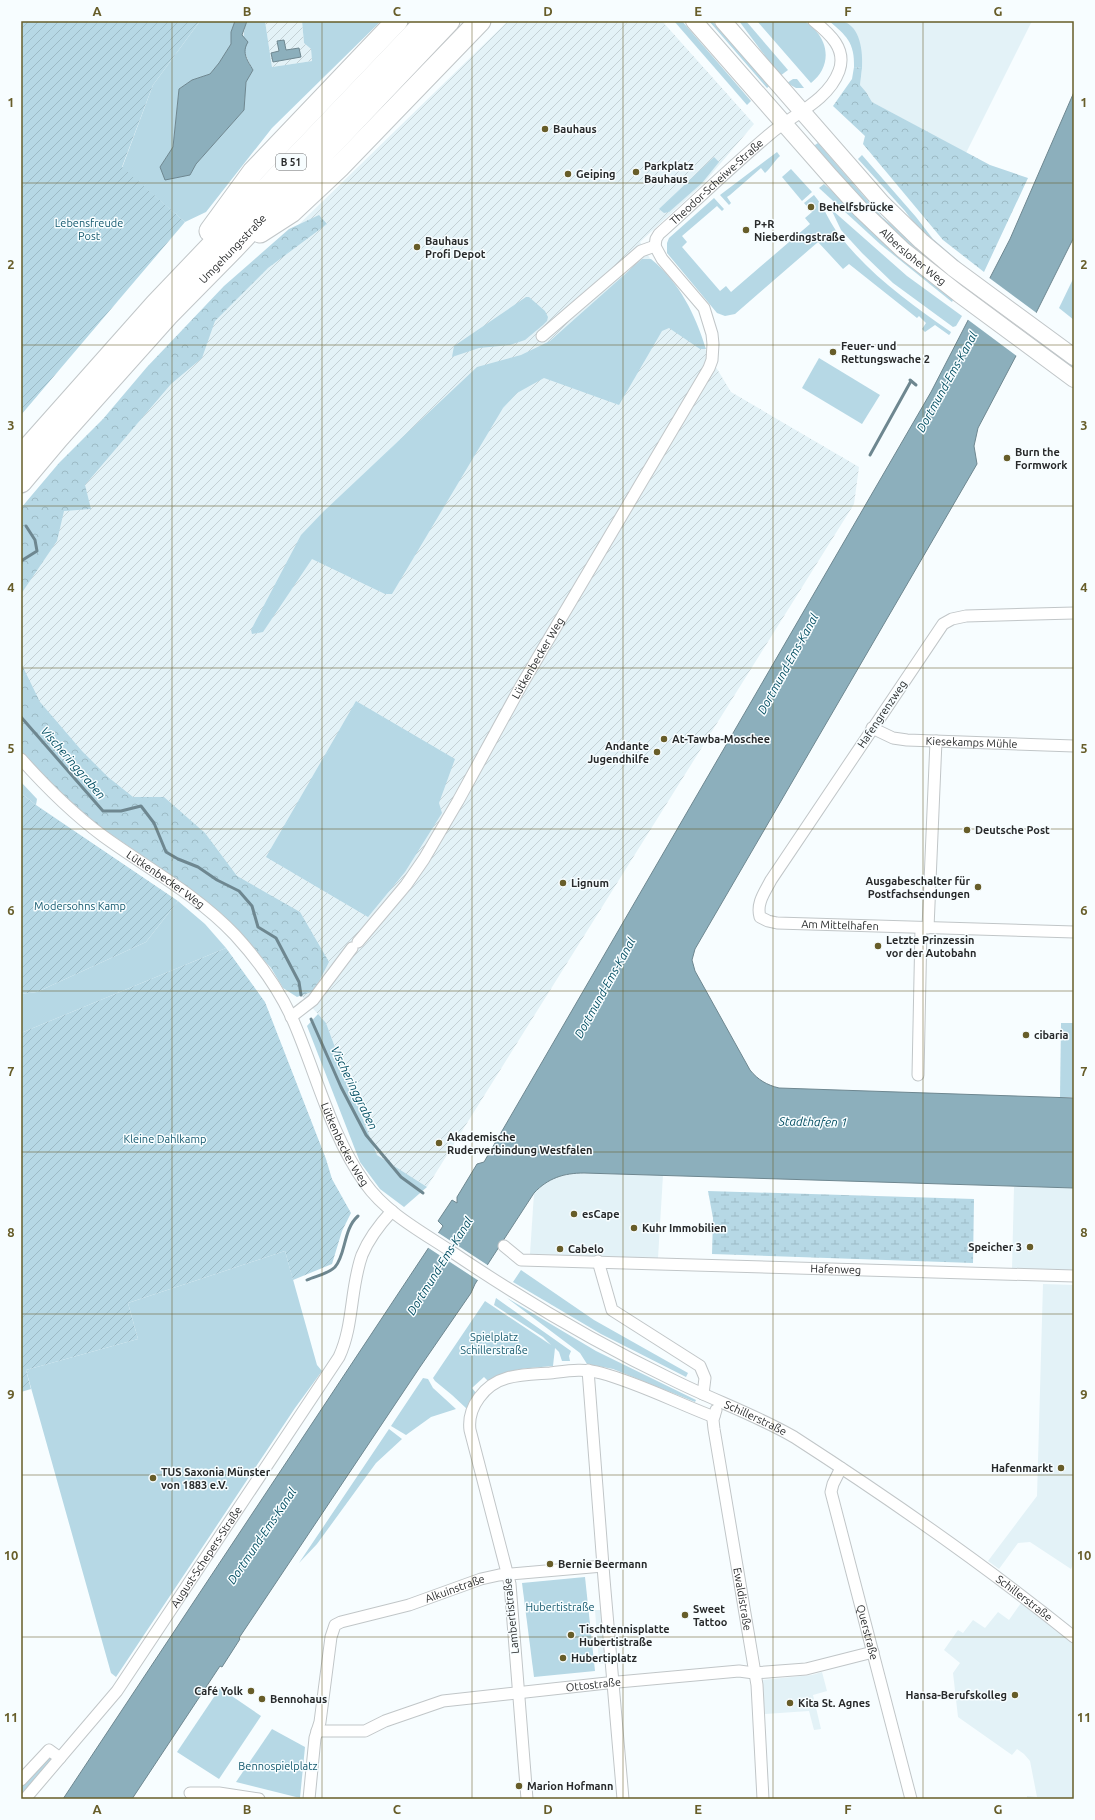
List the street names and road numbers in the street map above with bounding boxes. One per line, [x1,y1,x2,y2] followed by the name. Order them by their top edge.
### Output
[668,137,766,227] street label: Theodor-Scheiwe-Straße
[276,154,306,170] road number: B 51
[197,212,268,286] street label: Umgehungsstraße
[878,225,948,287] street label: Albersloher Weg
[509,615,566,701] street label: Lütkenbecker Weg
[855,678,909,750] street label: Hafengrenzweg
[925,735,1018,750] street label: Kiesekamps Mühle
[124,848,207,911] street label: Lütkenbecker Weg
[801,918,879,932] street label: Am Mittelhafen
[319,1101,371,1188] street label: Lütkenbecker Weg
[810,1262,861,1276] street label: Hafenweg
[722,1398,789,1438] street label: Schillerstraße
[168,1504,244,1610] street label: August-Schepers-Straße
[731,1567,754,1632] street label: Ewaldistraße
[423,1572,486,1605] street label: Alkuinstraße
[994,1573,1055,1623] street label: Schillerstraße
[501,1578,521,1654] street label: Lambertistraße
[855,1603,880,1661] street label: Querstraße
[565,1676,621,1693] street label: Ottostraße

